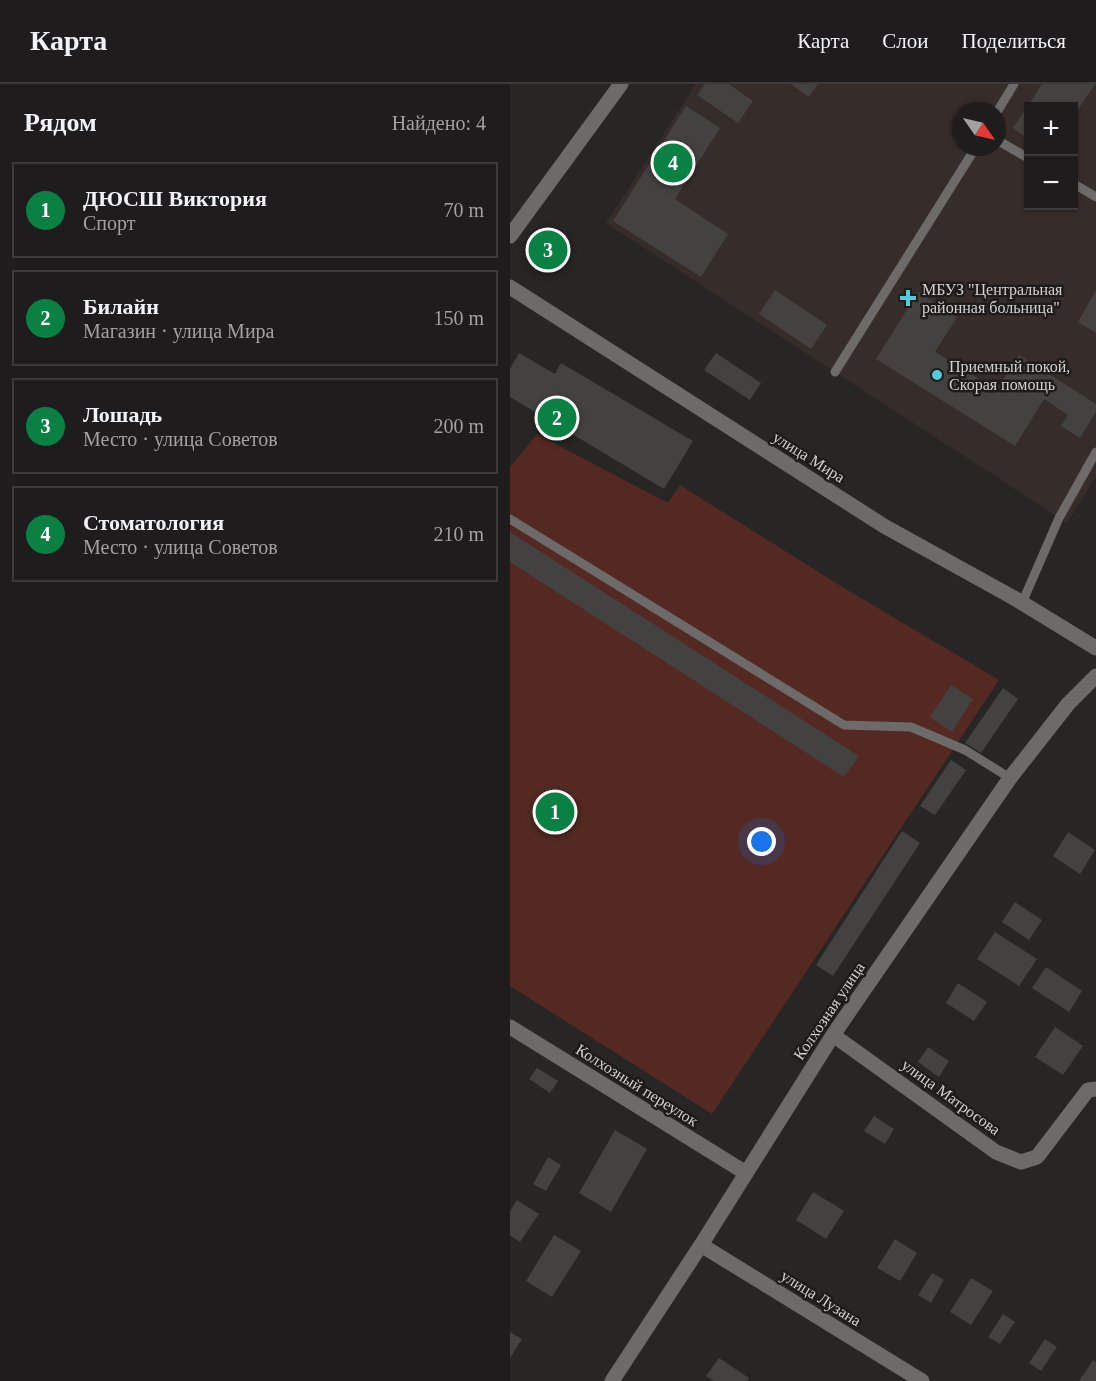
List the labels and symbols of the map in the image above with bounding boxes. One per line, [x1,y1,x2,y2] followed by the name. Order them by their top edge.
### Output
[952,102,1006,156] north arrow
[654,140,692,185] pin: 4
[528,228,567,272] pin: 3
[922,281,1063,317] place label: МБУЗ "Центральная районная больница"
[899,289,917,307] marker: МБУЗ "Центральная районная больница"
[949,358,1070,394] place label: Приемный покой, Скорая помощь
[930,368,944,382] marker: Приемный покой, Скорая помощь
[538,396,576,440] pin: 2
[769,428,848,487] street label: улица Мира
[536,790,574,834] pin: 1
[747,827,776,856] your location
[790,959,869,1064] street label: Колхозная улица
[572,1041,701,1130] street label: Колхозный переулок
[898,1056,1004,1139] street label: улица Матросова
[777,1267,864,1330] street label: улица Лузана

